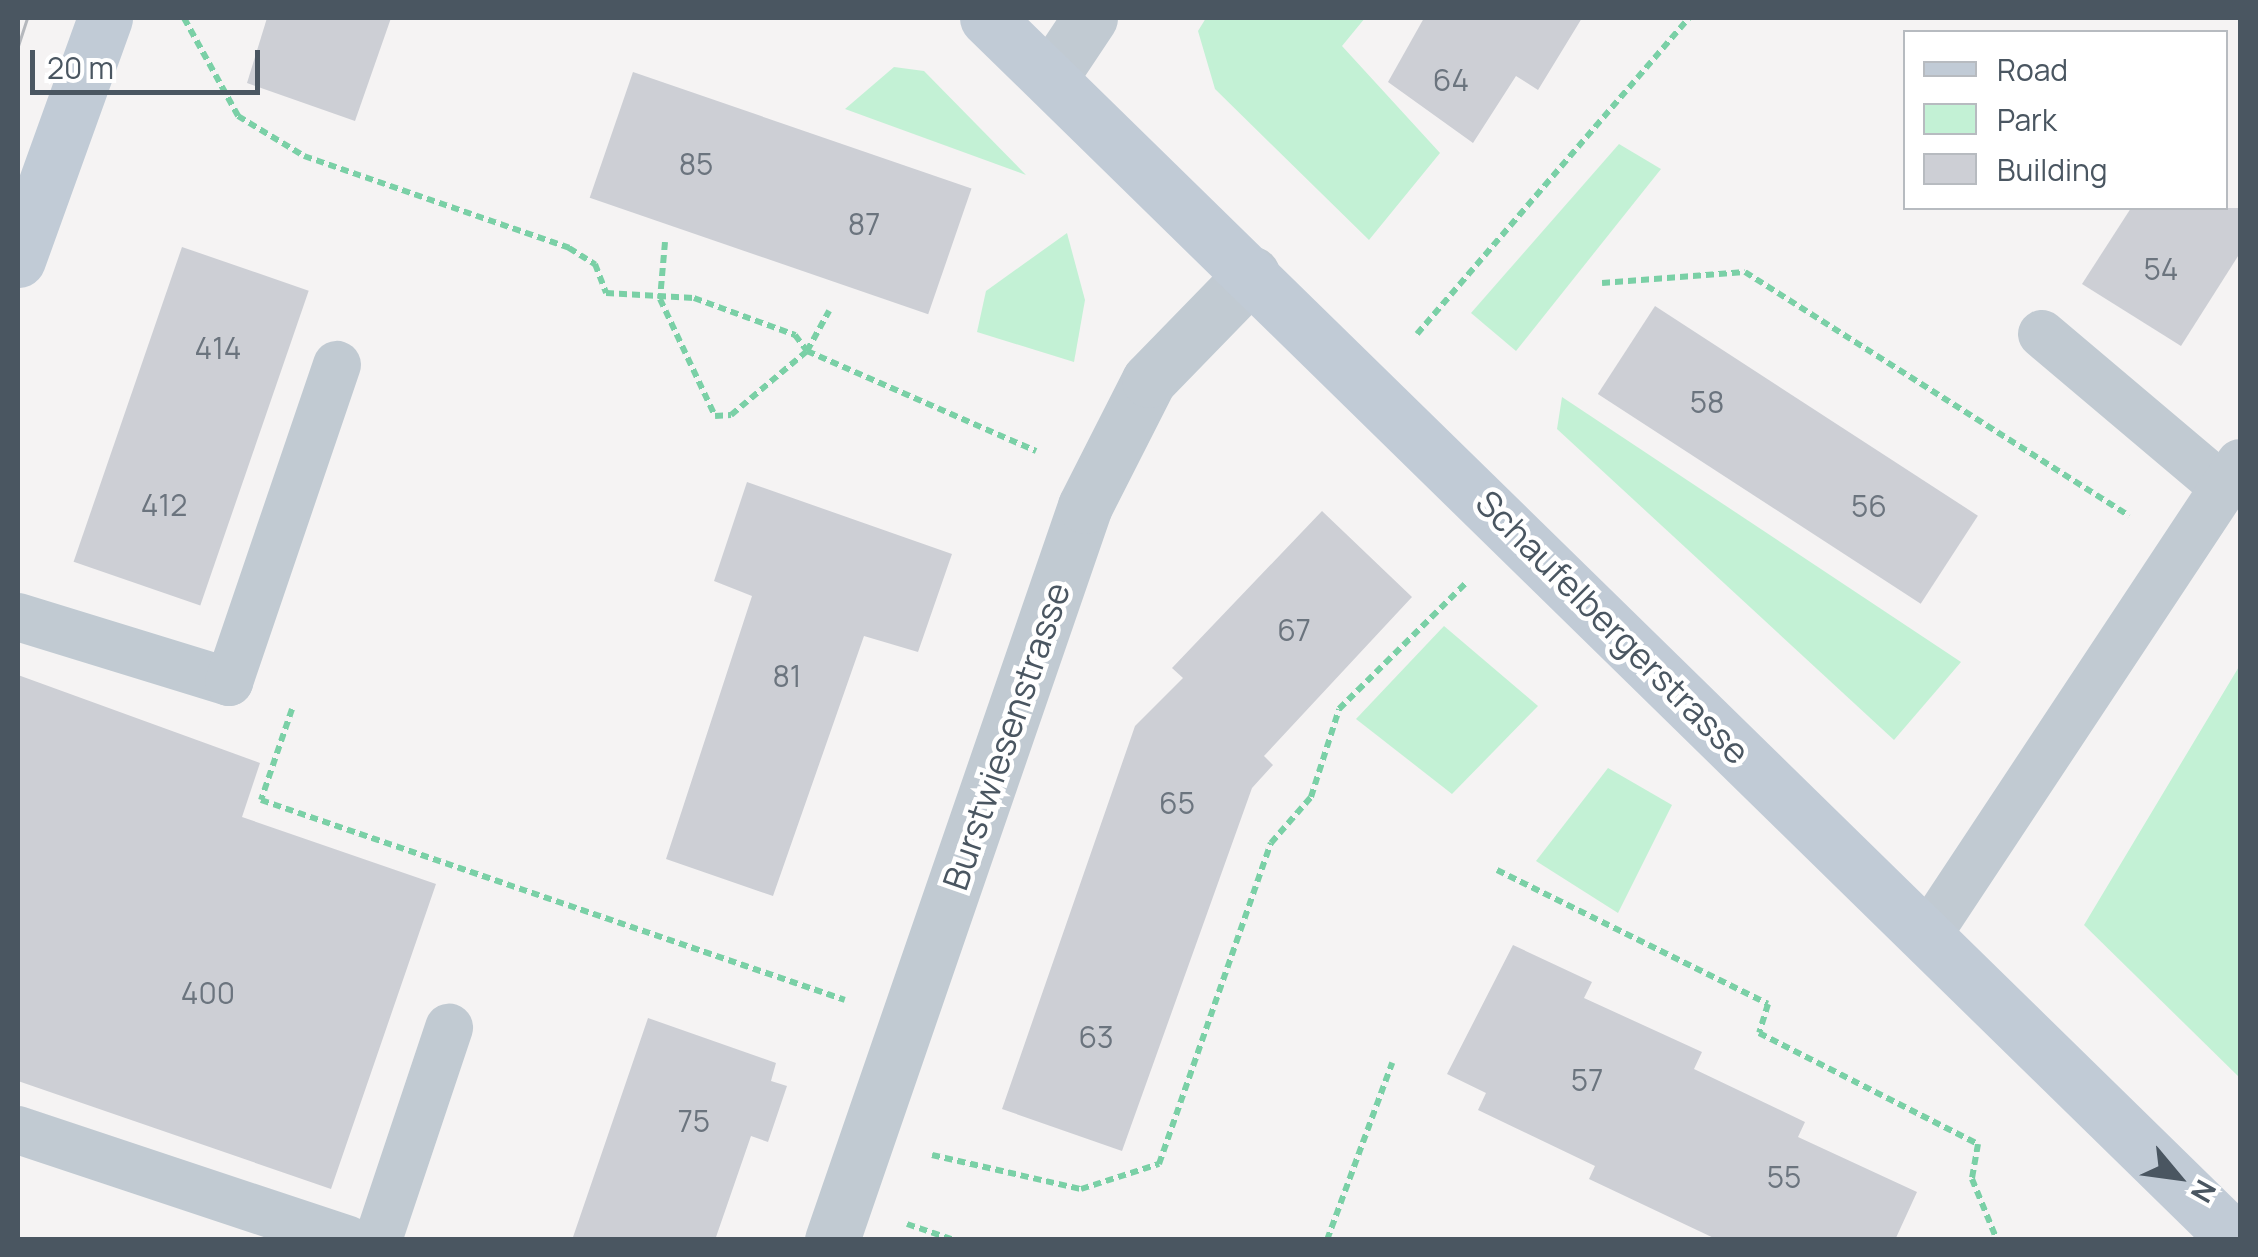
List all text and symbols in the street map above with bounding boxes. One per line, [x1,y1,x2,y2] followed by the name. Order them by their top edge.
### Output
[35,30,265,92] scale bar
[1903,30,2228,210] legend
[47,47,114,88] text: 20 m
[1997,49,2068,90] text: Road
[1433,62,1469,98] house number: 64
[1997,99,2057,140] text: Park
[679,146,713,182] house number: 85
[1997,149,2108,190] text: Building
[848,206,880,242] house number: 87
[2143,251,2179,287] house number: 54
[194,330,242,366] house number: 414
[1690,384,1724,420] house number: 58
[1468,482,1758,772] street label: Schaufelbergerstrasse
[141,487,187,523] house number: 412
[1851,488,1887,524] house number: 56
[934,577,1078,895] street label: Burstwiesenstrasse
[1277,612,1311,648] house number: 67
[772,658,802,694] house number: 81
[1159,785,1195,821] house number: 65
[181,975,235,1011] house number: 400
[1078,1019,1114,1055] house number: 63
[1571,1062,1603,1098] house number: 57
[678,1103,710,1139] house number: 75
[2128,1127,2228,1227] north arrow
[1767,1159,1801,1195] house number: 55
[2183,1174,2226,1210] text: N

